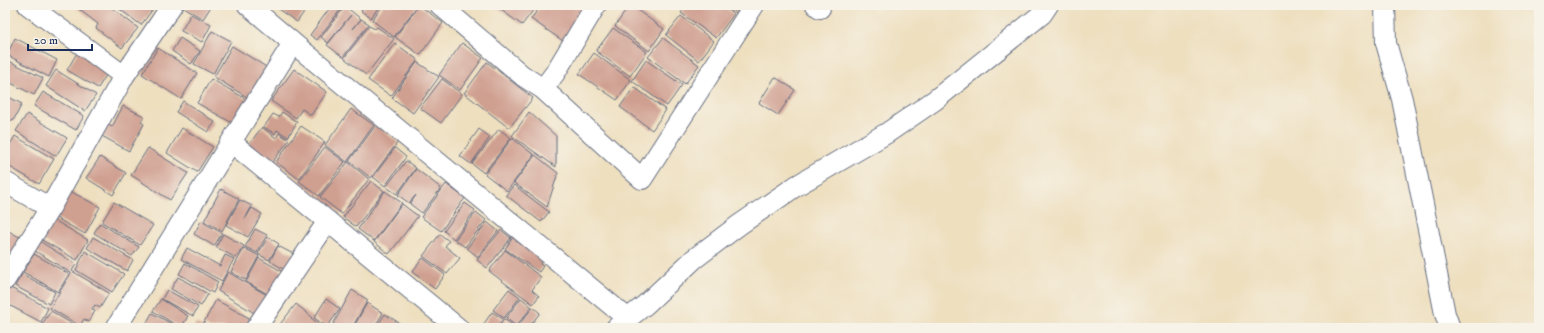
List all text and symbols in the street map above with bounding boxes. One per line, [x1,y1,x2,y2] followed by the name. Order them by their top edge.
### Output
[28,26,92,52] scale bar
[34,33,58,48] text: 20 m

